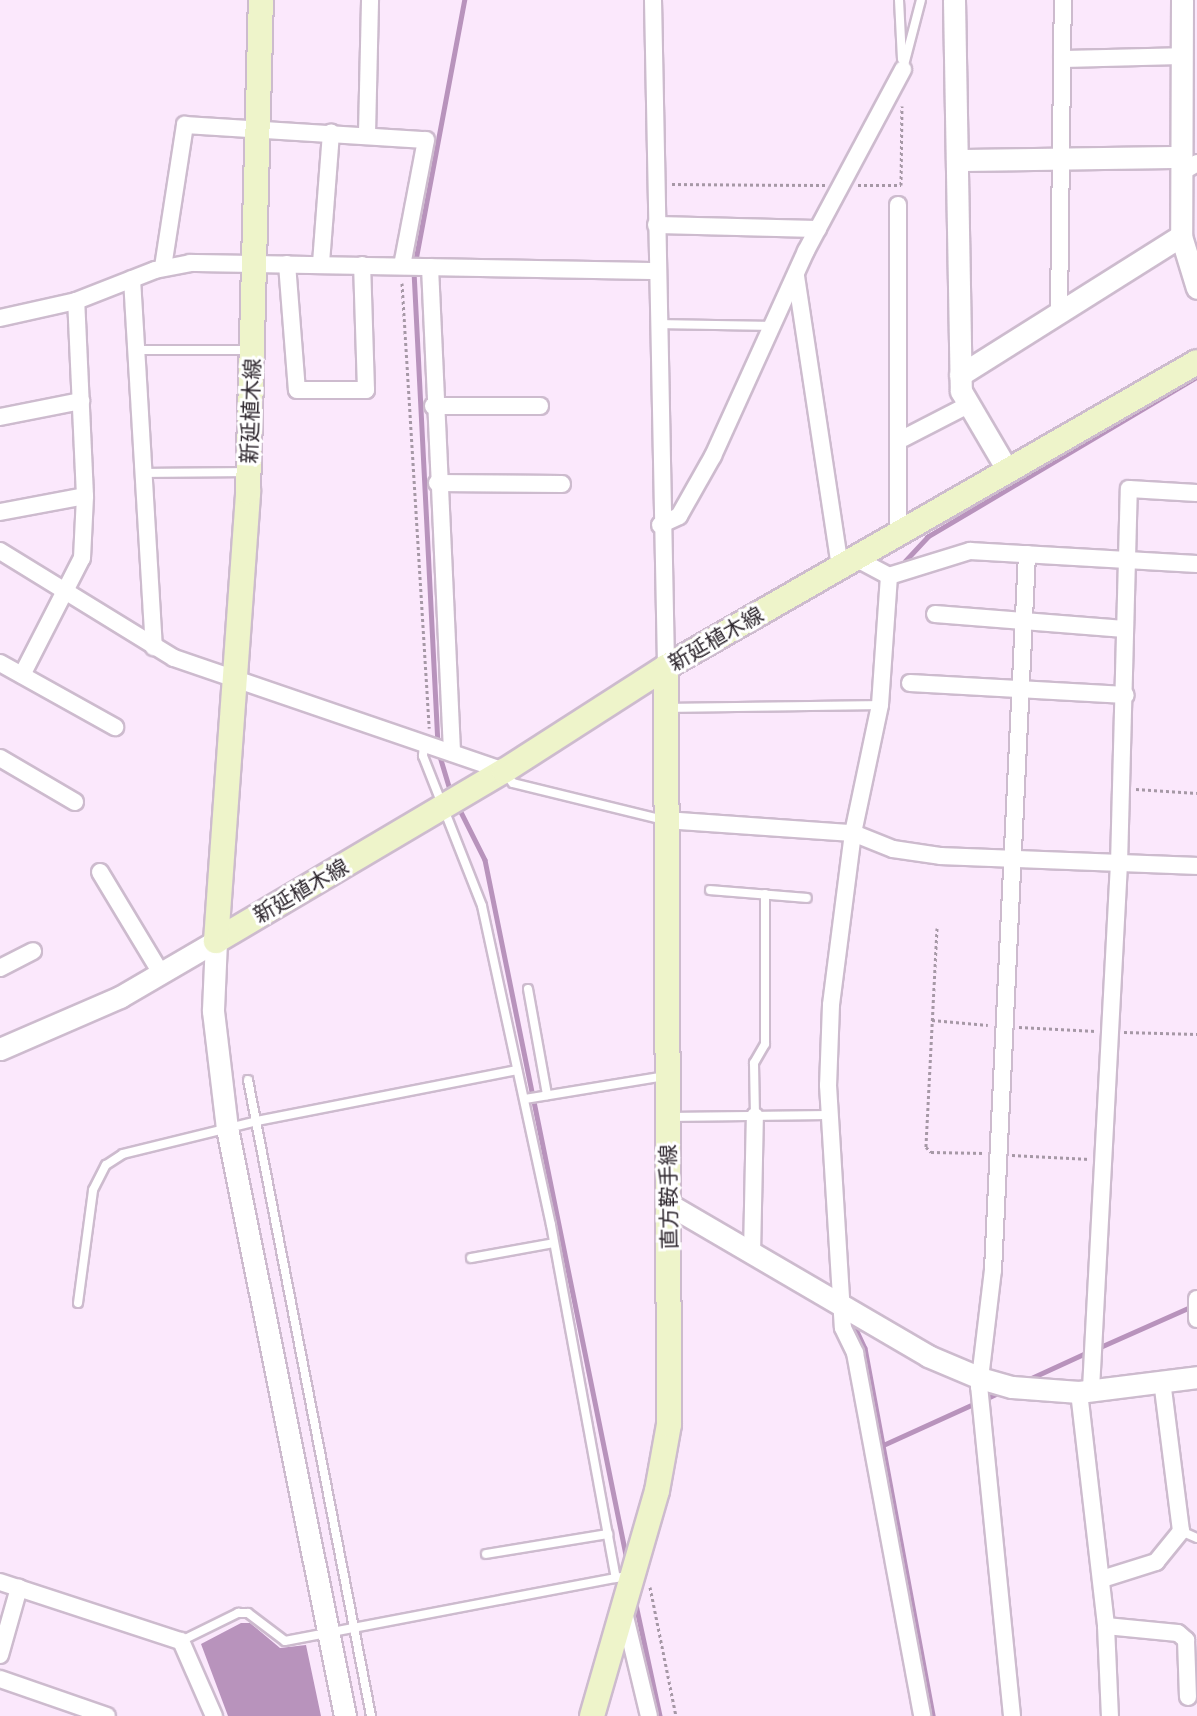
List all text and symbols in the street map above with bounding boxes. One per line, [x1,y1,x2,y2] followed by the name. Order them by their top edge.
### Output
[237,358,265,464] street label: 新延植木線
[664,602,768,676] street label: 新延植木線
[249,854,353,928] street label: 新延植木線
[655,1144,683,1250] street label: 直方鞍手線

